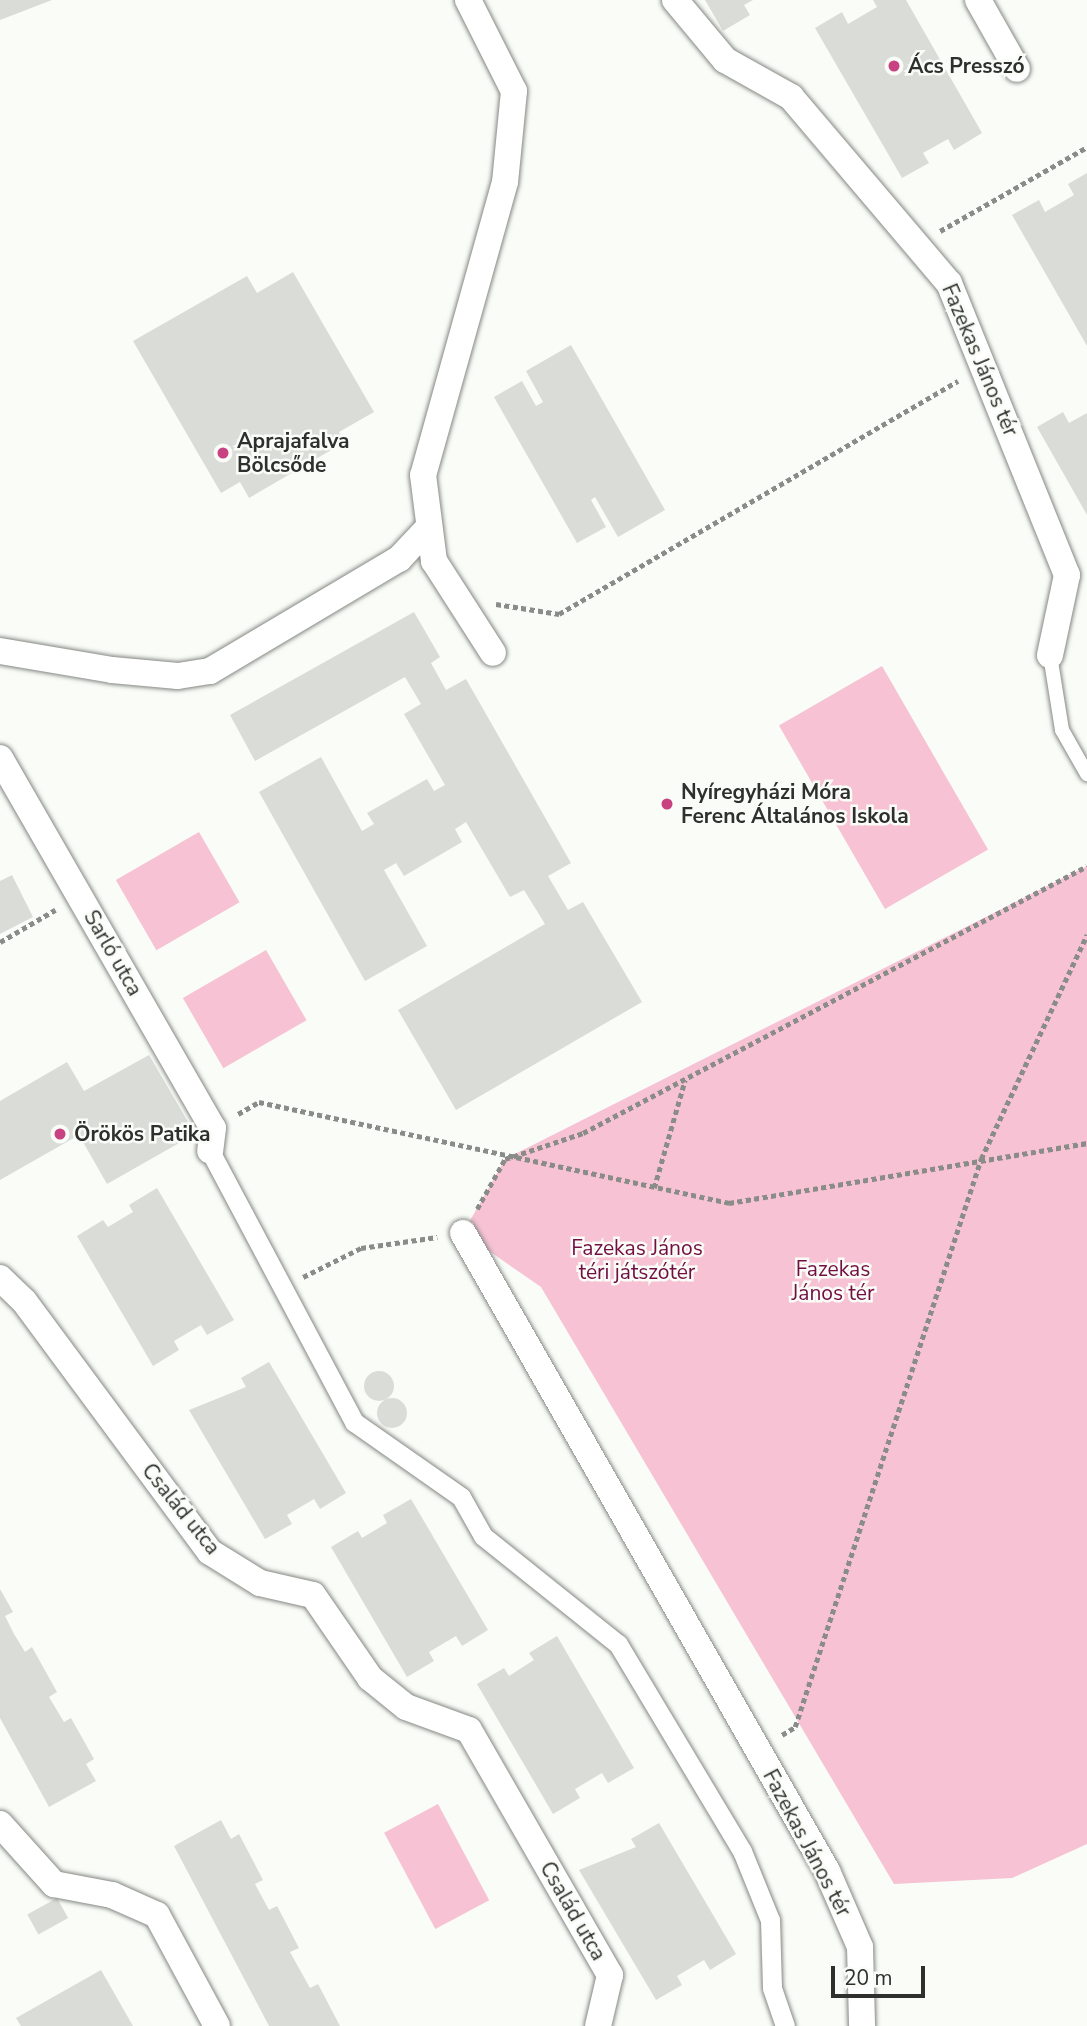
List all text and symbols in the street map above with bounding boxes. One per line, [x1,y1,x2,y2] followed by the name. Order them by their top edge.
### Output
[908,53,1025,79] place label: Ács Presszó
[886,58,902,74] marker: Ács Presszó
[937,280,1023,440] street label: Fazekas János tér
[237,428,350,478] place label: Aprajafalva Bölcsőde
[215,445,231,461] marker: Aprajafalva Bölcsőde
[681,779,909,829] place label: Nyíregyházi Móra Ferenc Általános Iskola
[659,796,675,812] marker: Nyíregyházi Móra Ferenc Általános Iskola
[78,906,148,1000] street label: Sarló utca
[74,1121,210,1147] place label: Örökös Patika
[52,1126,68,1142] marker: Örökös Patika
[571,1235,703,1285] park label: Fazekas János téri játszótér
[792,1256,874,1306] park label: Fazekas János tér
[137,1458,225,1560] street label: Család utca
[758,1765,856,1921] street label: Fazekas János tér
[535,1857,611,1965] street label: Család utca
[835,1952,930,1996] scale bar
[844,1964,893,1992] text: 20 m

